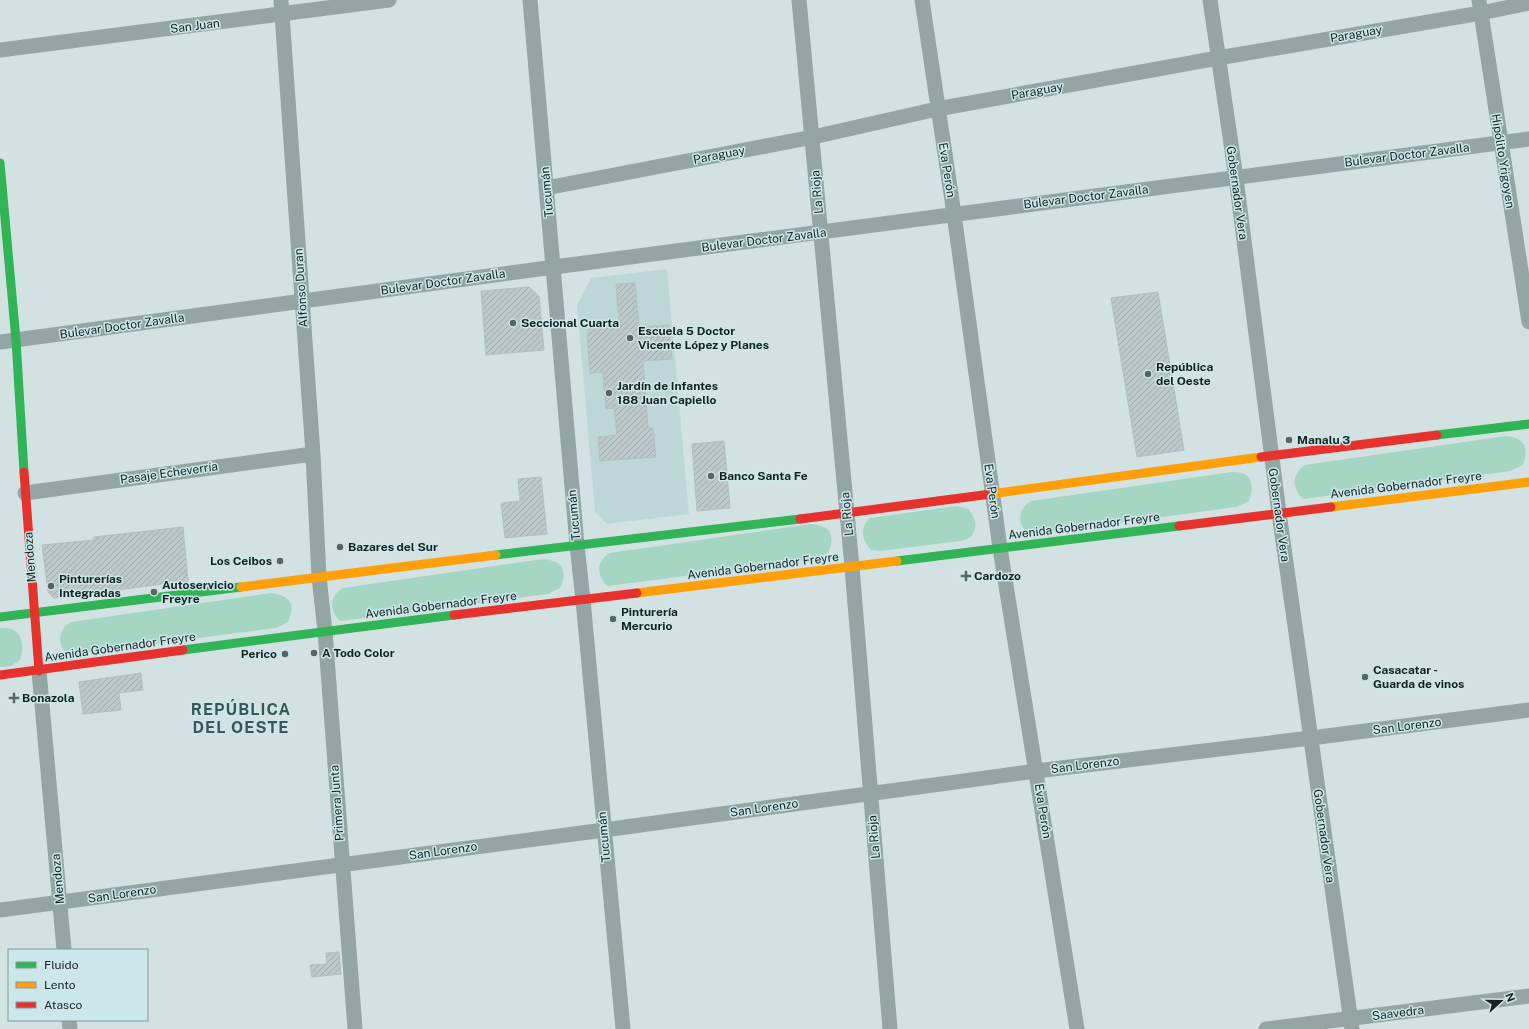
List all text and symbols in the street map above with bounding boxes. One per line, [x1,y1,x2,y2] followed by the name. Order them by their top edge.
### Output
[169,16,221,36] street label: San Juan
[1329,22,1384,45] street label: Paraguay
[1010,79,1065,102] street label: Paraguay
[1489,113,1517,209] street label: Hipólito Yrigoyen
[1344,140,1470,170] street label: Bulevar Doctor Zavalla
[936,142,958,199] street label: Eva Perón
[692,143,747,167] street label: Paraguay
[1223,145,1251,241] street label: Gobernador Vera
[538,166,556,218] street label: Tucumán
[808,170,826,214] street label: La Rioja
[1023,182,1149,212] street label: Bulevar Doctor Zavalla
[701,225,827,255] street label: Bulevar Doctor Zavalla
[291,248,311,328] street label: Alfonso Duran
[380,266,506,298] street label: Bulevar Doctor Zavalla
[59,310,185,342] street label: Bulevar Doctor Zavalla
[521,316,619,330] place label: Seccional Cuarta
[508,318,518,328] marker: Seccional Cuarta
[638,324,769,352] place label: Escuela 5 Doctor Vicente López y Planes
[625,333,635,343] marker: Escuela 5 Doctor Vicente López y Planes
[1156,360,1213,388] place label: República del Oeste
[1143,369,1153,379] marker: República del Oeste
[617,379,718,407] place label: Jardín de Infantes 188 Juan Capiello
[604,388,614,398] marker: Jardín de Infantes 188 Juan Capiello
[1297,433,1350,447] place label: Manalu 3
[1284,435,1294,445] marker: Manalu 3
[119,459,219,487] street label: Pasaje Echeverría
[981,463,1003,519] street label: Eva Perón
[1265,467,1293,563] street label: Gobernador Vera
[719,469,808,483] place label: Banco Santa Fe
[1329,469,1483,501] street label: Avenida Gobernador Freyre
[706,471,716,481] marker: Banco Santa Fe
[565,489,583,541] street label: Tucumán
[838,491,856,537] street label: La Rioja
[1007,510,1161,542] street label: Avenida Gobernador Freyre
[21,531,39,583] street label: Mendoza
[348,540,438,554] place label: Bazares del Sur
[335,542,345,552] marker: Bazares del Sur
[686,550,840,582] street label: Avenida Gobernador Freyre
[210,554,272,568] place label: Los Ceibos
[275,556,285,566] marker: Los Ceibos
[974,569,1021,583] place label: Cardozo
[961,571,971,581] marker: Cardozo
[59,572,122,600] place label: Pinturerías Integradas
[162,578,234,606] place label: Autoservicio Freyre
[46,581,56,591] marker: Pinturerías Integradas
[149,587,159,597] marker: Autoservicio Freyre
[364,589,518,621] street label: Avenida Gobernador Freyre
[621,605,678,633] place label: Pinturería Mercurio
[608,614,618,624] marker: Pinturería Mercurio
[43,629,197,665] street label: Avenida Gobernador Freyre
[322,646,395,660] place label: A Todo Color
[241,647,277,661] place label: Perico
[309,648,319,658] marker: A Todo Color
[280,649,290,659] marker: Perico
[1373,663,1464,691] place label: Casacatar - Guarda de vinos
[1360,672,1370,682] marker: Casacatar - Guarda de vinos
[22,691,75,705] place label: Bonazola
[9,693,19,703] marker: Bonazola
[191,699,291,737] district label: REPÚBLICA DEL OESTE
[1372,715,1442,737] street label: San Lorenzo
[1050,754,1120,776] street label: San Lorenzo
[327,764,347,842] street label: Primera Junta
[1032,783,1054,840] street label: Eva Perón
[1310,788,1338,884] street label: Gobernador Vera
[729,796,799,820] street label: San Lorenzo
[595,811,613,863] street label: Tucumán
[865,815,883,859] street label: La Rioja
[408,839,478,863] street label: San Lorenzo
[49,853,67,905] street label: Mendoza
[87,882,157,906] street label: San Lorenzo
[8,949,148,1021] legend
[44,958,79,972] text: Fluido
[44,978,76,992] text: Lento
[1481,981,1521,1021] north arrow
[1503,991,1517,1004] text: N
[44,998,83,1012] text: Atasco
[1371,1003,1425,1023] street label: Saavedra

